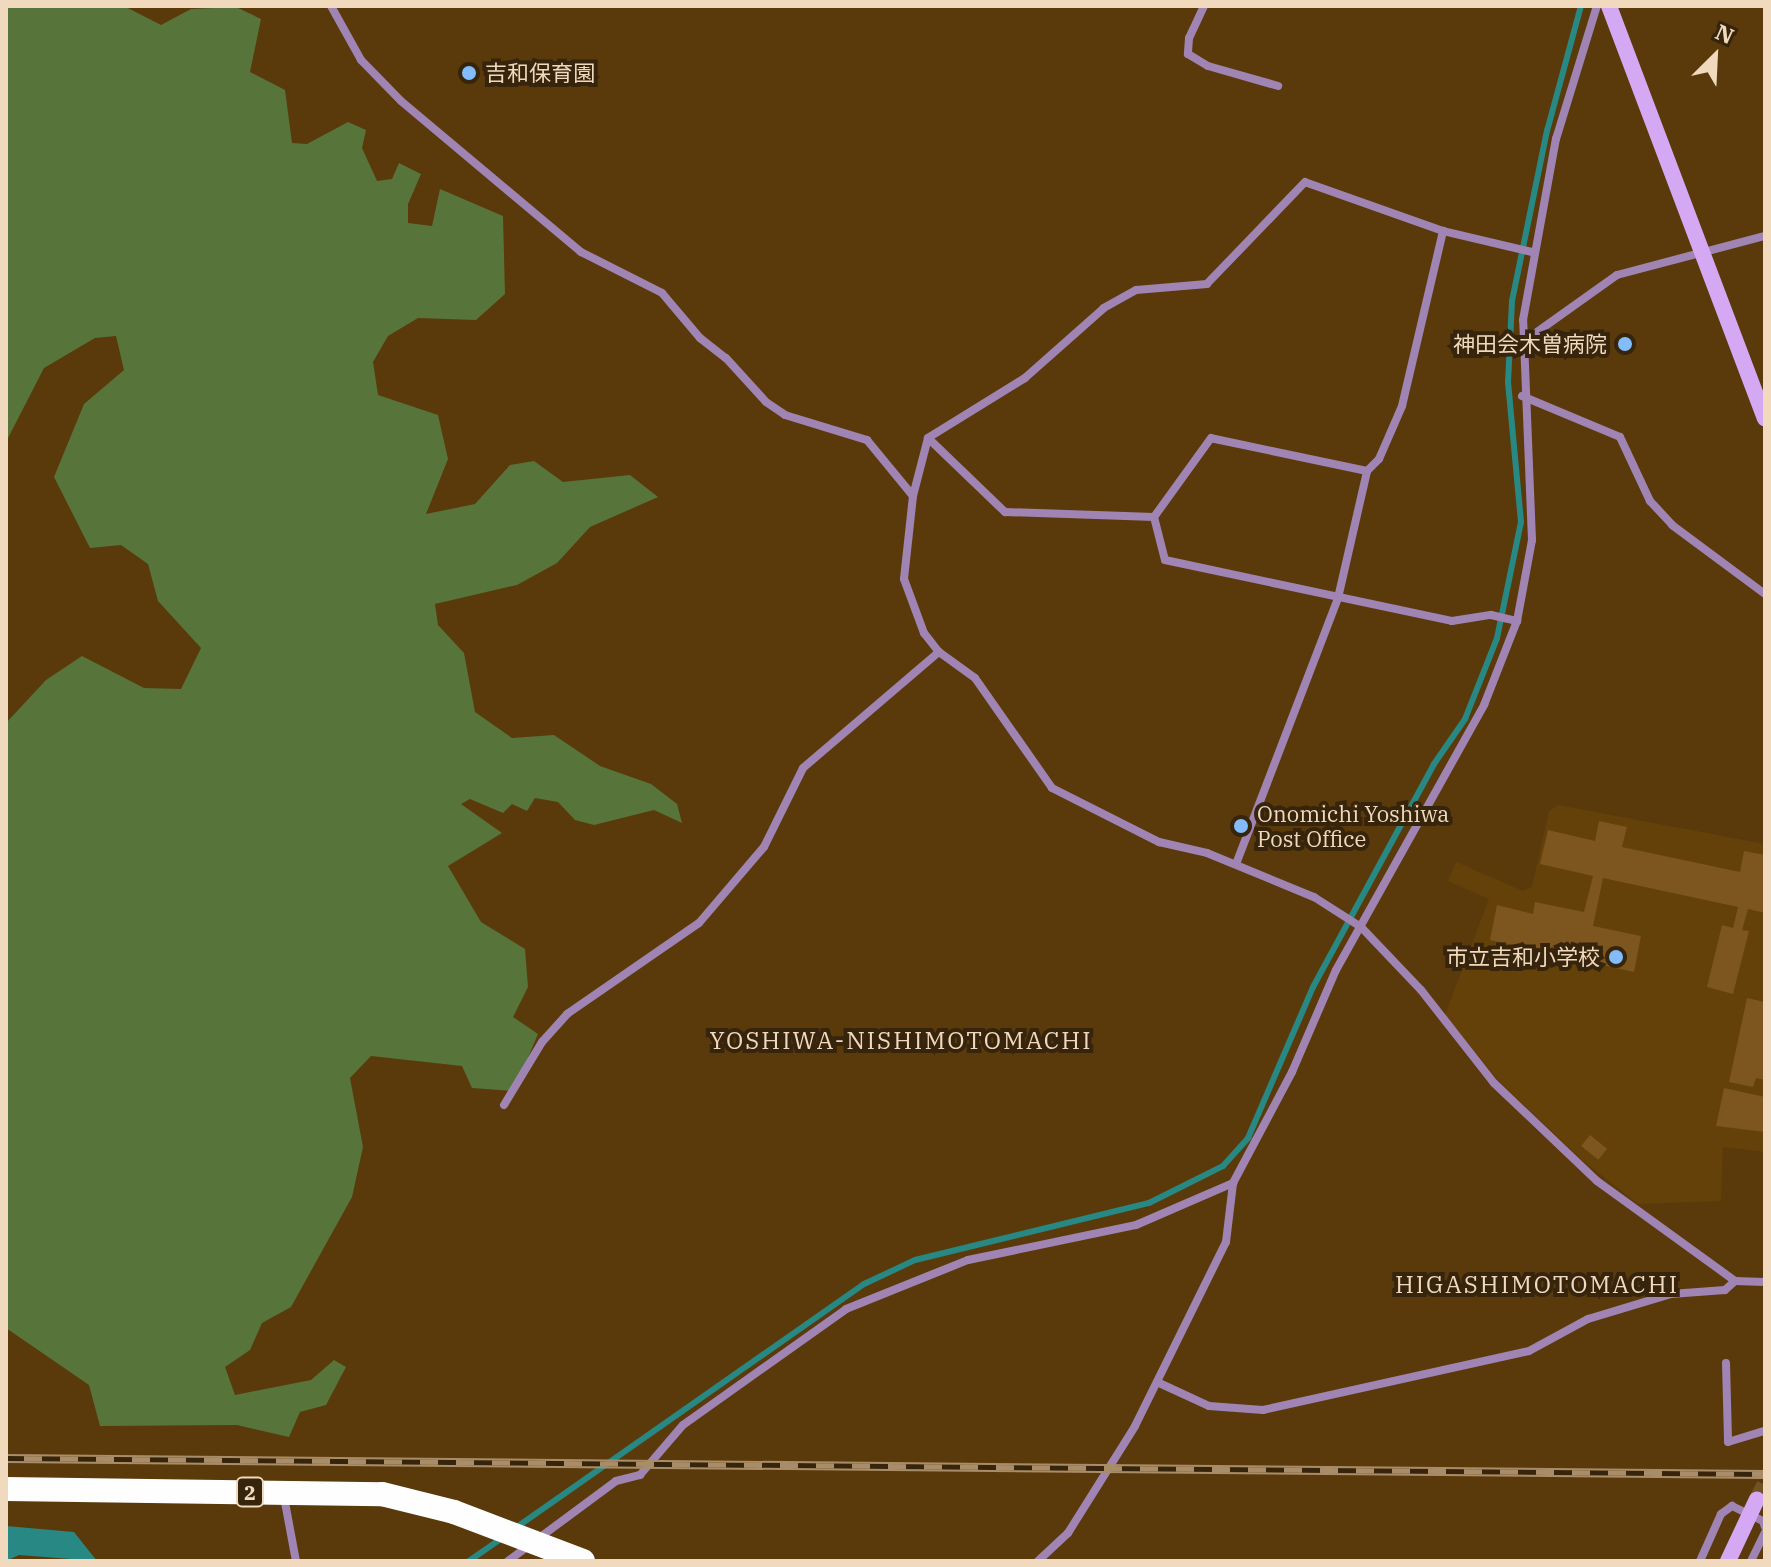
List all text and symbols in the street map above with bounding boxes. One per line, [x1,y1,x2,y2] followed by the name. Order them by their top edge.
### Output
[1675,16,1755,96] north arrow
[1711,17,1739,50] text: N
[485,60,595,86] place label: 吉和保育園
[460,64,478,82] marker: 吉和保育園
[1453,331,1607,357] place label: 神田会木曽病院
[1614,333,1636,355] marker: 神田会木曽病院
[1257,800,1449,852] place label: Onomichi Yoshiwa Post Office
[1232,817,1250,835] marker: Onomichi Yoshiwa Post Office
[1446,944,1600,970] place label: 市立吉和小学校
[1607,948,1625,966] marker: 市立吉和小学校
[709,1027,1093,1055] district label: YOSHIWA-NISHIMOTOMACHI
[1395,1271,1679,1299] district label: HIGASHIMOTOMACHI
[236,1476,264,1508] road number: 2

